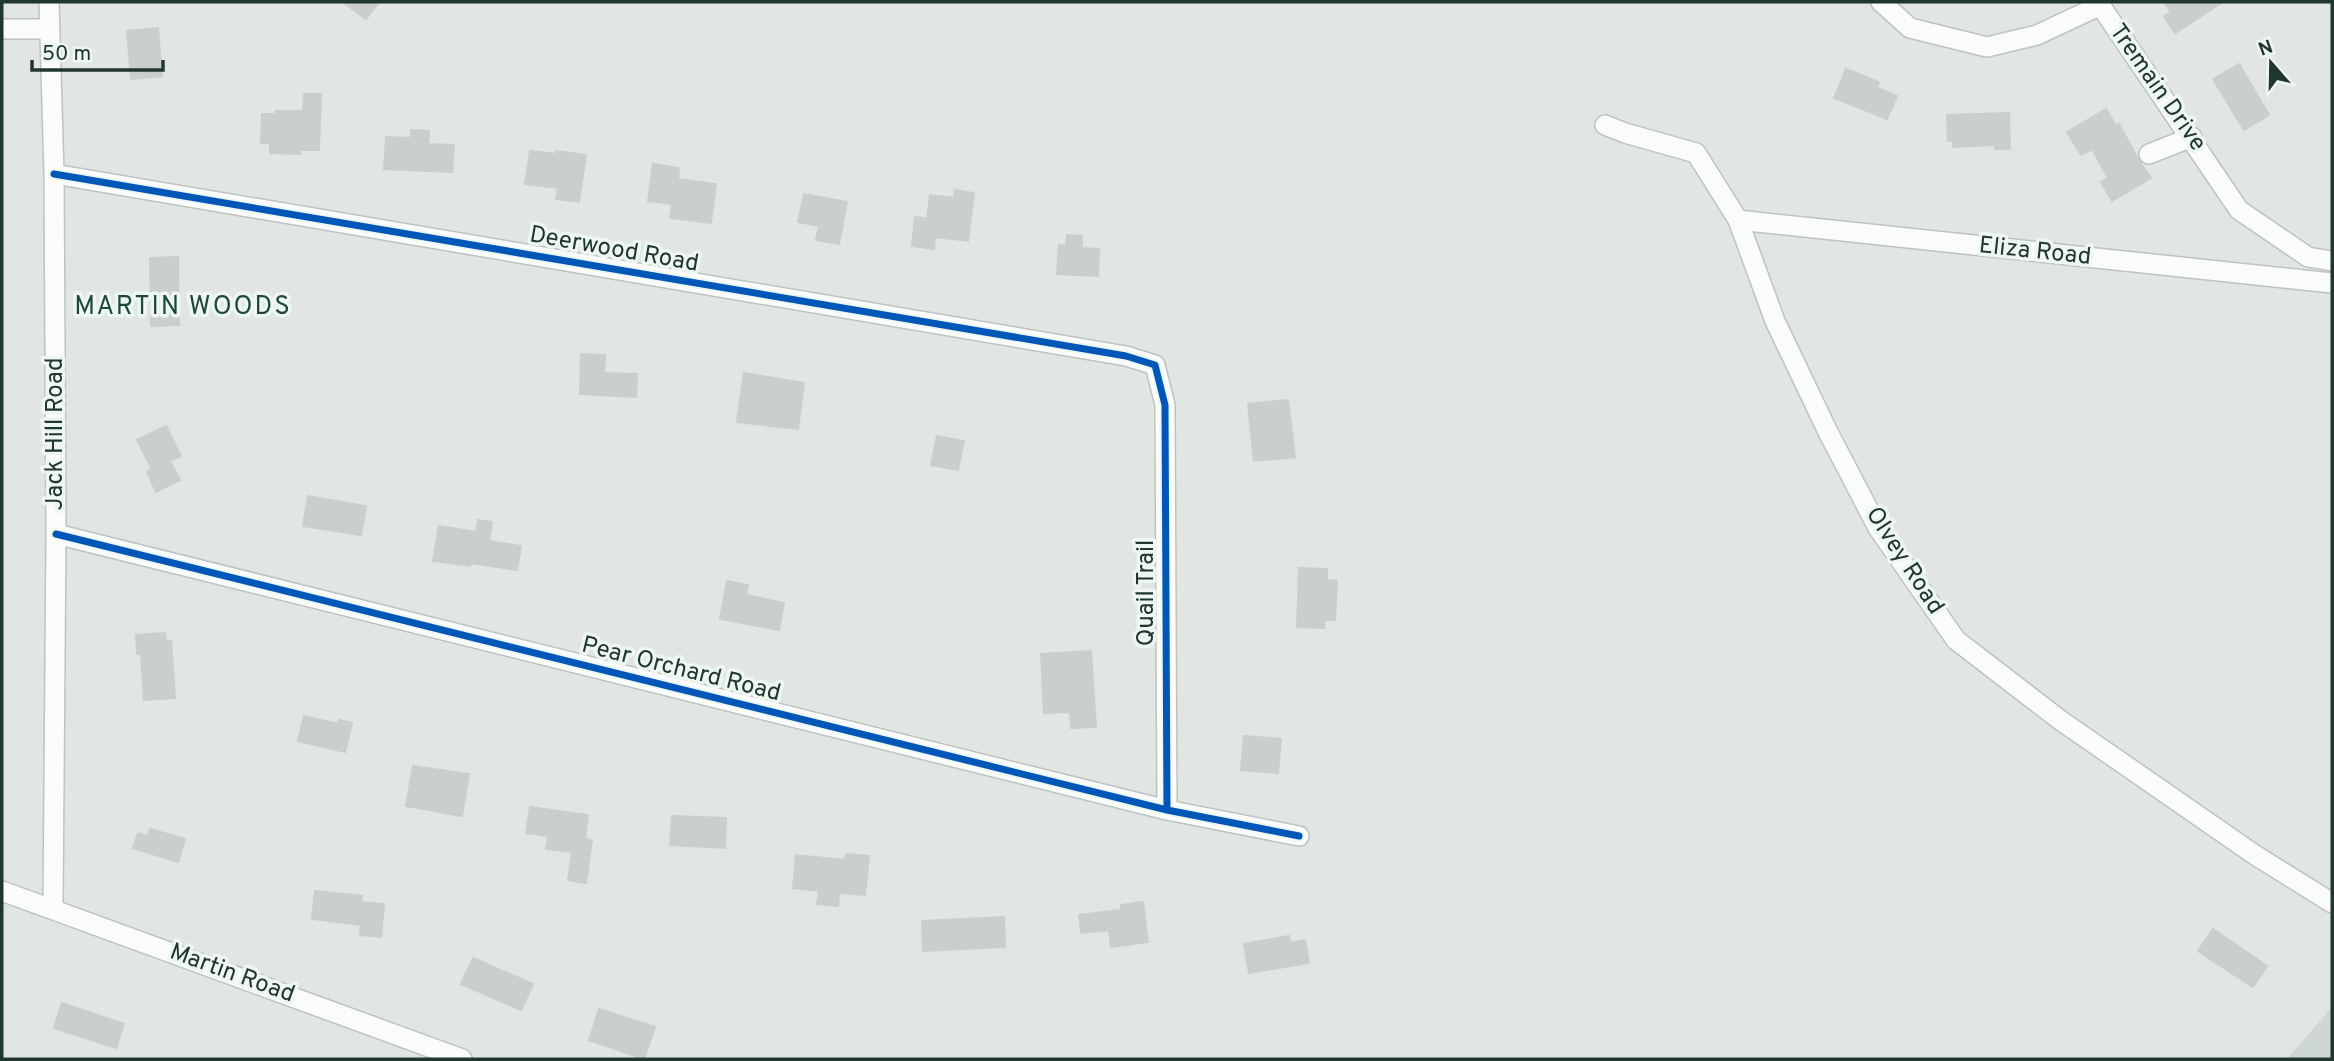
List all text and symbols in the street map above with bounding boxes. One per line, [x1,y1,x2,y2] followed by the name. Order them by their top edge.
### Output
[2102,18,2212,158] street label: Tremain Drive
[32,28,163,72] scale bar
[2236,28,2306,98] north arrow
[2255,35,2276,63] text: N
[42,41,91,68] text: 50 m
[527,220,701,280] street label: Deerwood Road
[1977,231,2093,273] street label: Eliza Road
[74,291,292,324] district label: MARTIN WOODS
[41,357,71,511] street label: Jack Hill Road
[1858,502,1950,620] street label: Olvey Road
[1132,540,1162,646] street label: Quail Trail
[578,631,784,709] street label: Pear Orchard Road
[166,938,298,1010] street label: Martin Road

